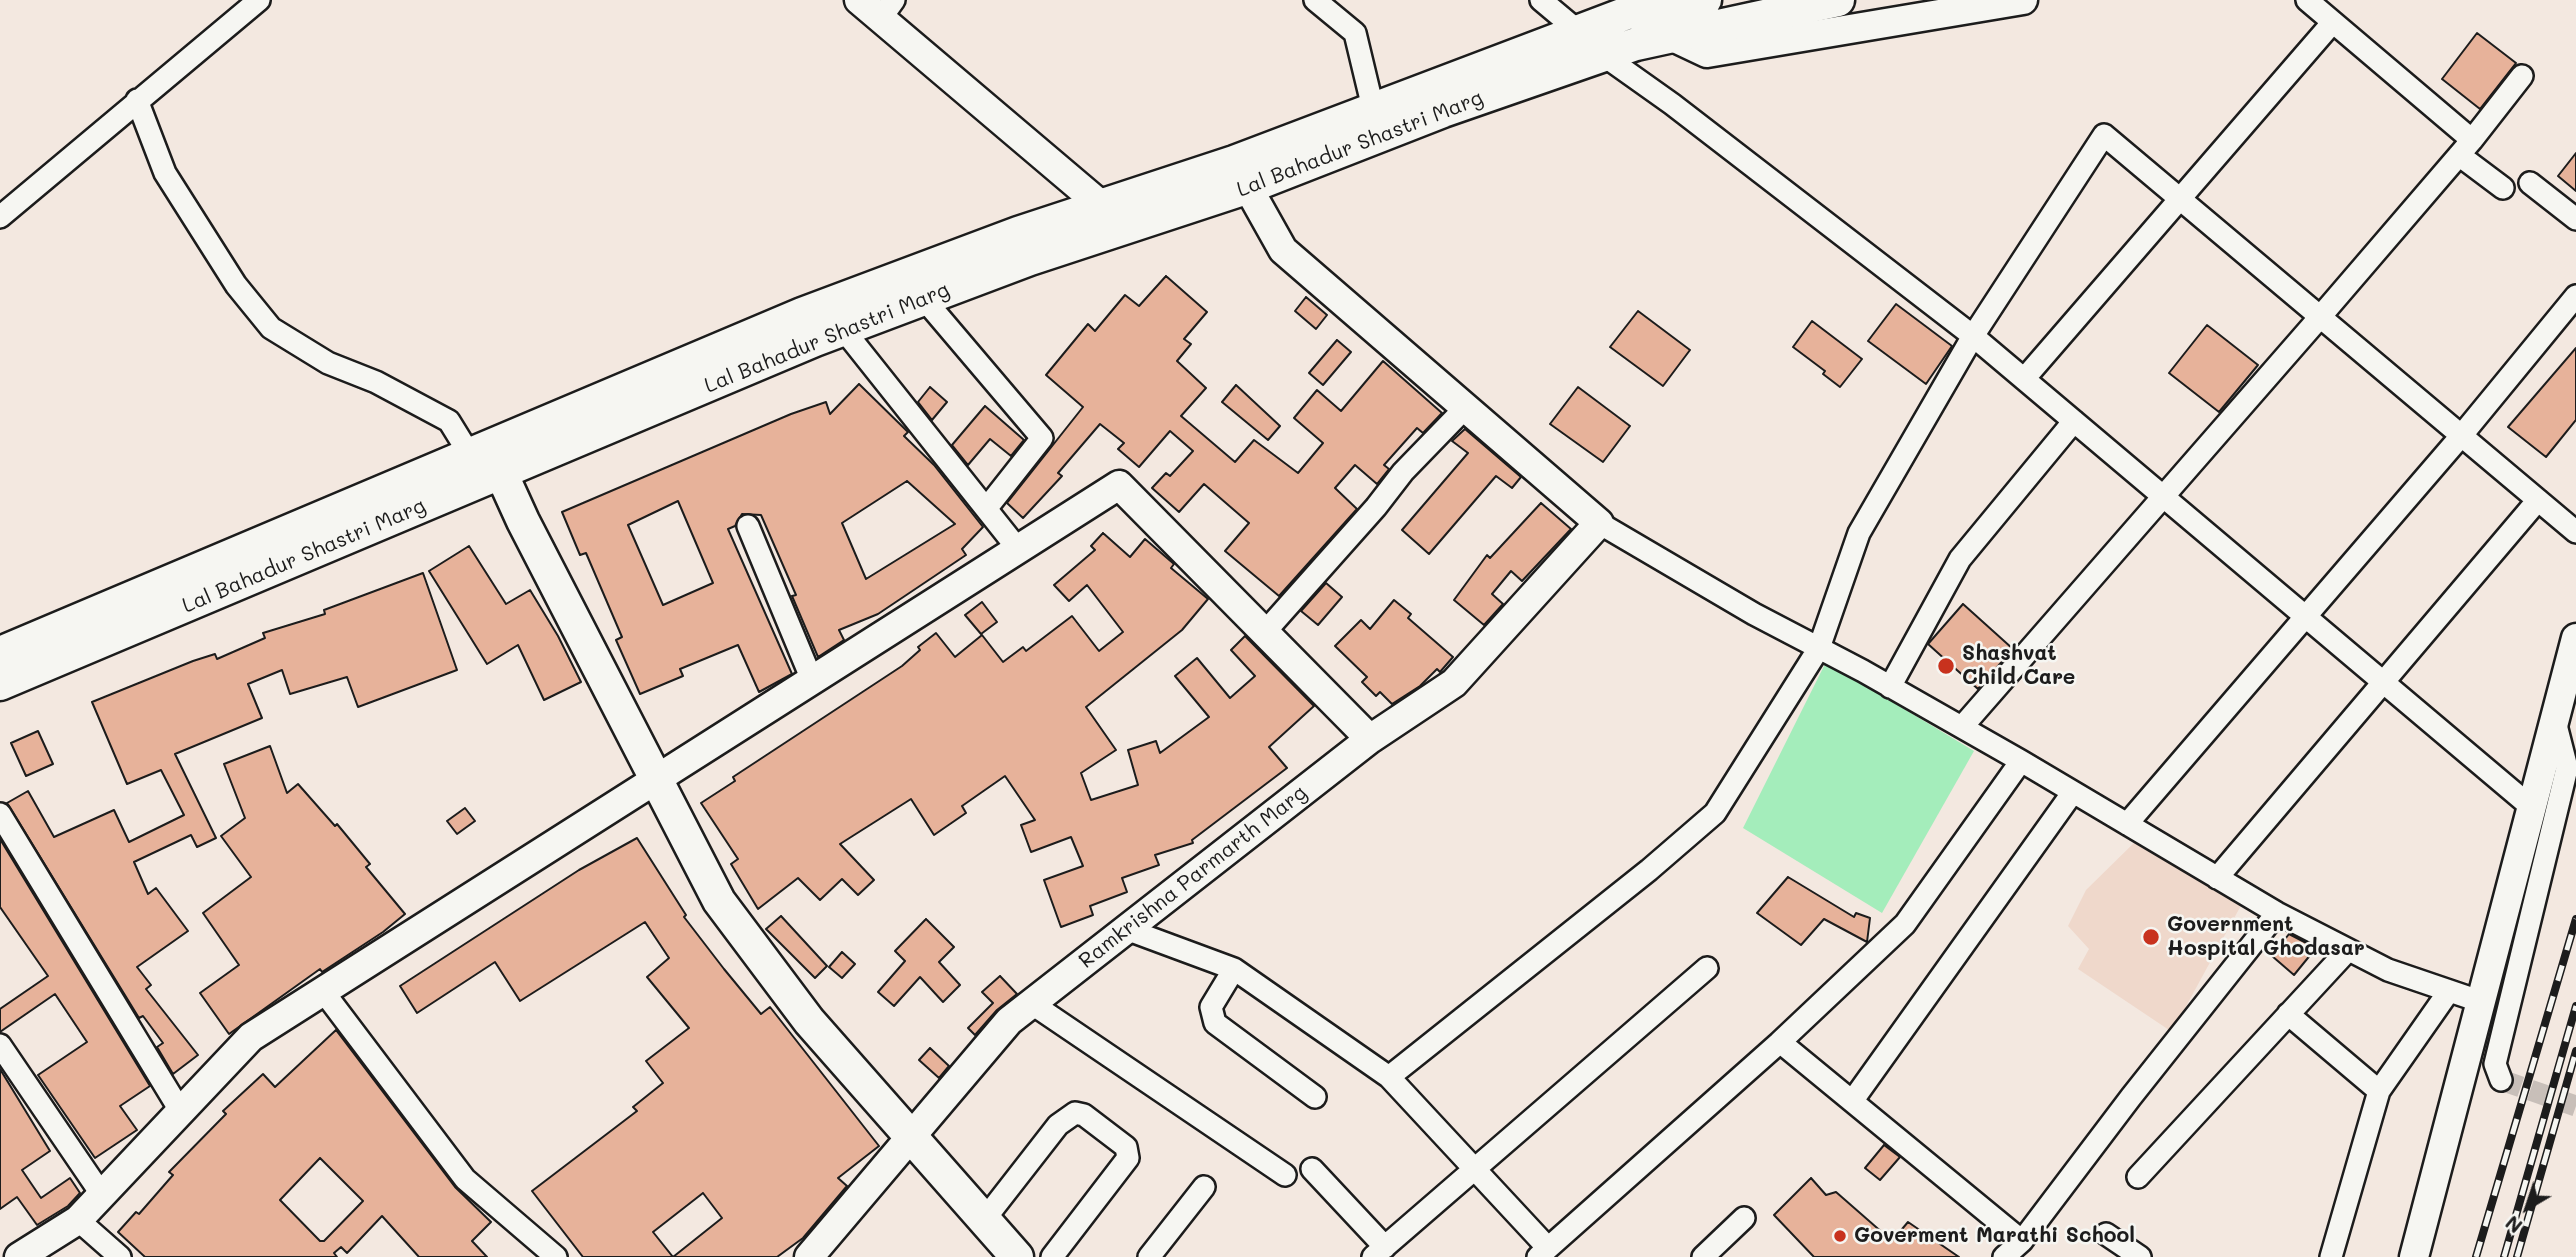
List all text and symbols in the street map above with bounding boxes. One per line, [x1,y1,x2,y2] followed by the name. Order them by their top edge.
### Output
[1233,85,1487,203] street label: Lal Bahadur Shastri Marg
[701,277,953,399] street label: Lal Bahadur Shastri Marg
[179,493,429,619] street label: Lal Bahadur Shastri Marg
[1962,641,2075,691] place label: Shashvat Child Care
[1936,656,1956,676] marker: Shashvat Child Care
[1074,780,1312,974] street label: Ramkrishna Parmarth Marg
[2167,912,2365,962] place label: Government Hospital Ghodasar
[2141,927,2161,947] marker: Government Hospital Ghodasar
[2492,1173,2562,1243] north arrow
[2500,1210,2527,1239] text: N
[1854,1223,2135,1249] place label: Goverment Marathi School
[1832,1228,1848,1244] marker: Goverment Marathi School

